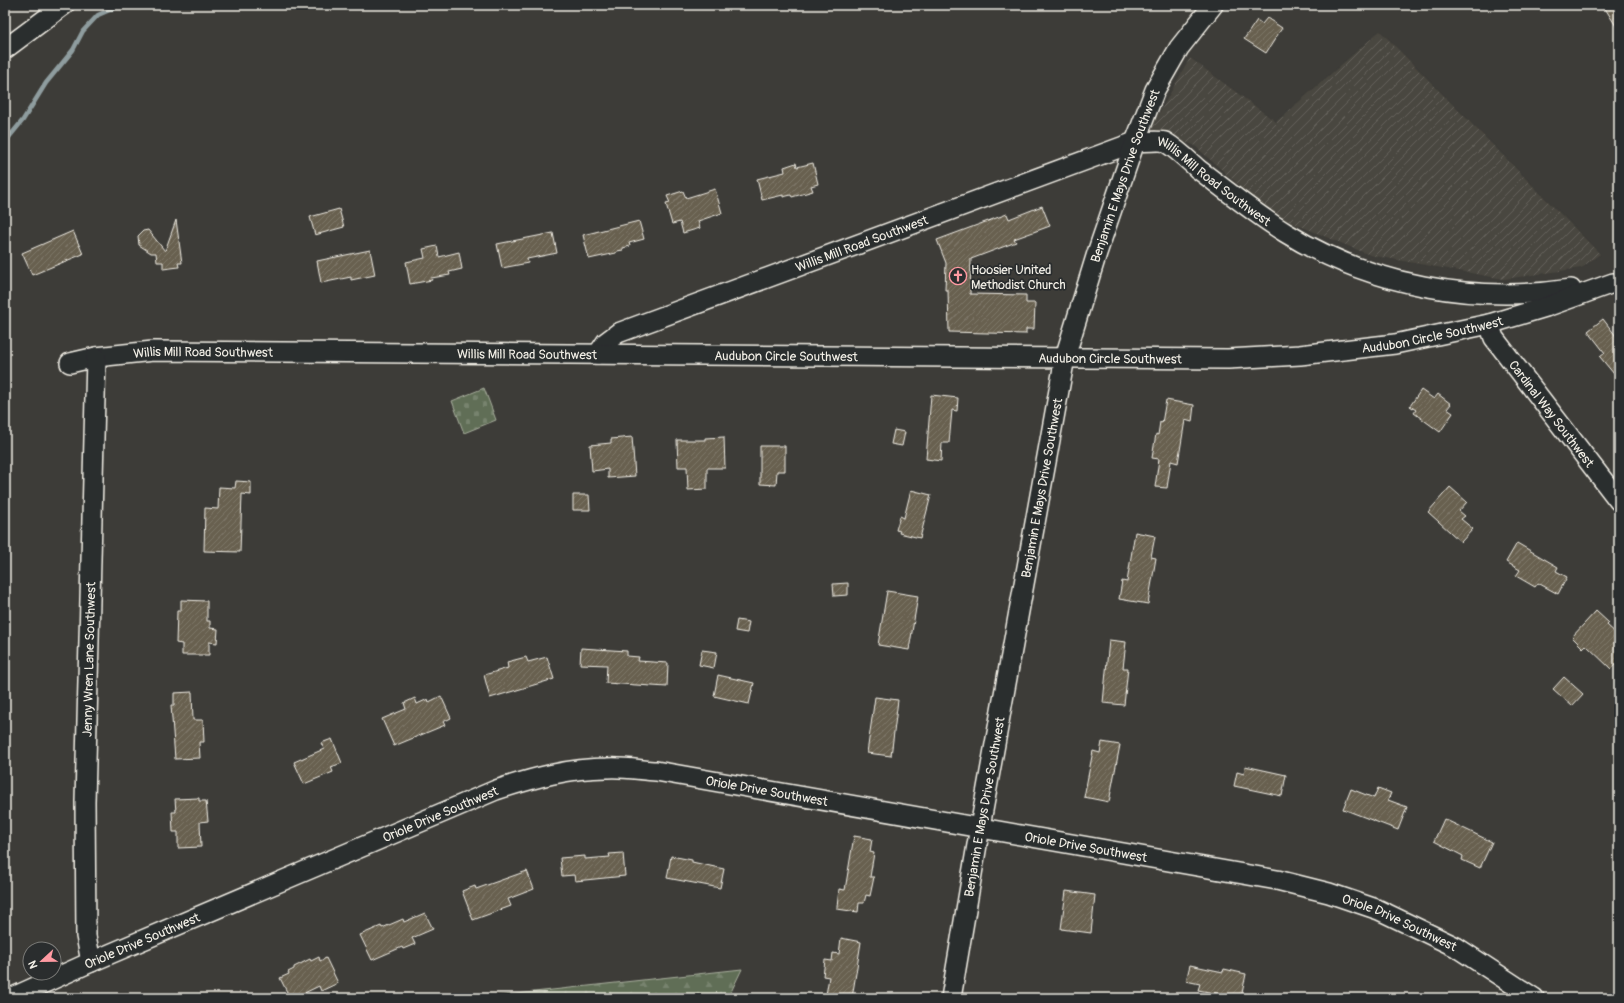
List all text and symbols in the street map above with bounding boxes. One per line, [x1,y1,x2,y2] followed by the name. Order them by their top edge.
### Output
[1088,86,1164,264] street label: Benjamin E Mays Drive Southwest
[1156,134,1274,230] street label: Willis Mill Road Southwest
[793,212,931,276] street label: Willis Mill Road Southwest
[971,262,1066,293] place label: Hoosier United Methodist Church
[948,266,968,286] church icon: Hoosier United Methodist Church
[1361,313,1506,357] street label: Audubon Circle Southwest
[132,344,274,362] street label: Willis Mill Road Southwest
[457,346,598,363] street label: Willis Mill Road Southwest
[714,348,859,365] street label: Audubon Circle Southwest
[1038,351,1183,368] street label: Audubon Circle Southwest
[1505,357,1598,471] street label: Cardinal Way Southwest
[1018,396,1067,579] street label: Benjamin E Mays Drive Southwest
[80,581,99,737] street label: Jenny Wren Lane Southwest
[961,715,1009,898] street label: Benjamin E Mays Drive Southwest
[704,773,830,810] street label: Oriole Drive Southwest
[380,783,501,846] street label: Oriole Drive Southwest
[1023,829,1149,866] street label: Oriole Drive Southwest
[1340,891,1460,956] street label: Oriole Drive Southwest
[82,909,203,973] street label: Oriole Drive Southwest
[22,941,62,981] north arrow
[26,958,41,970] text: N

